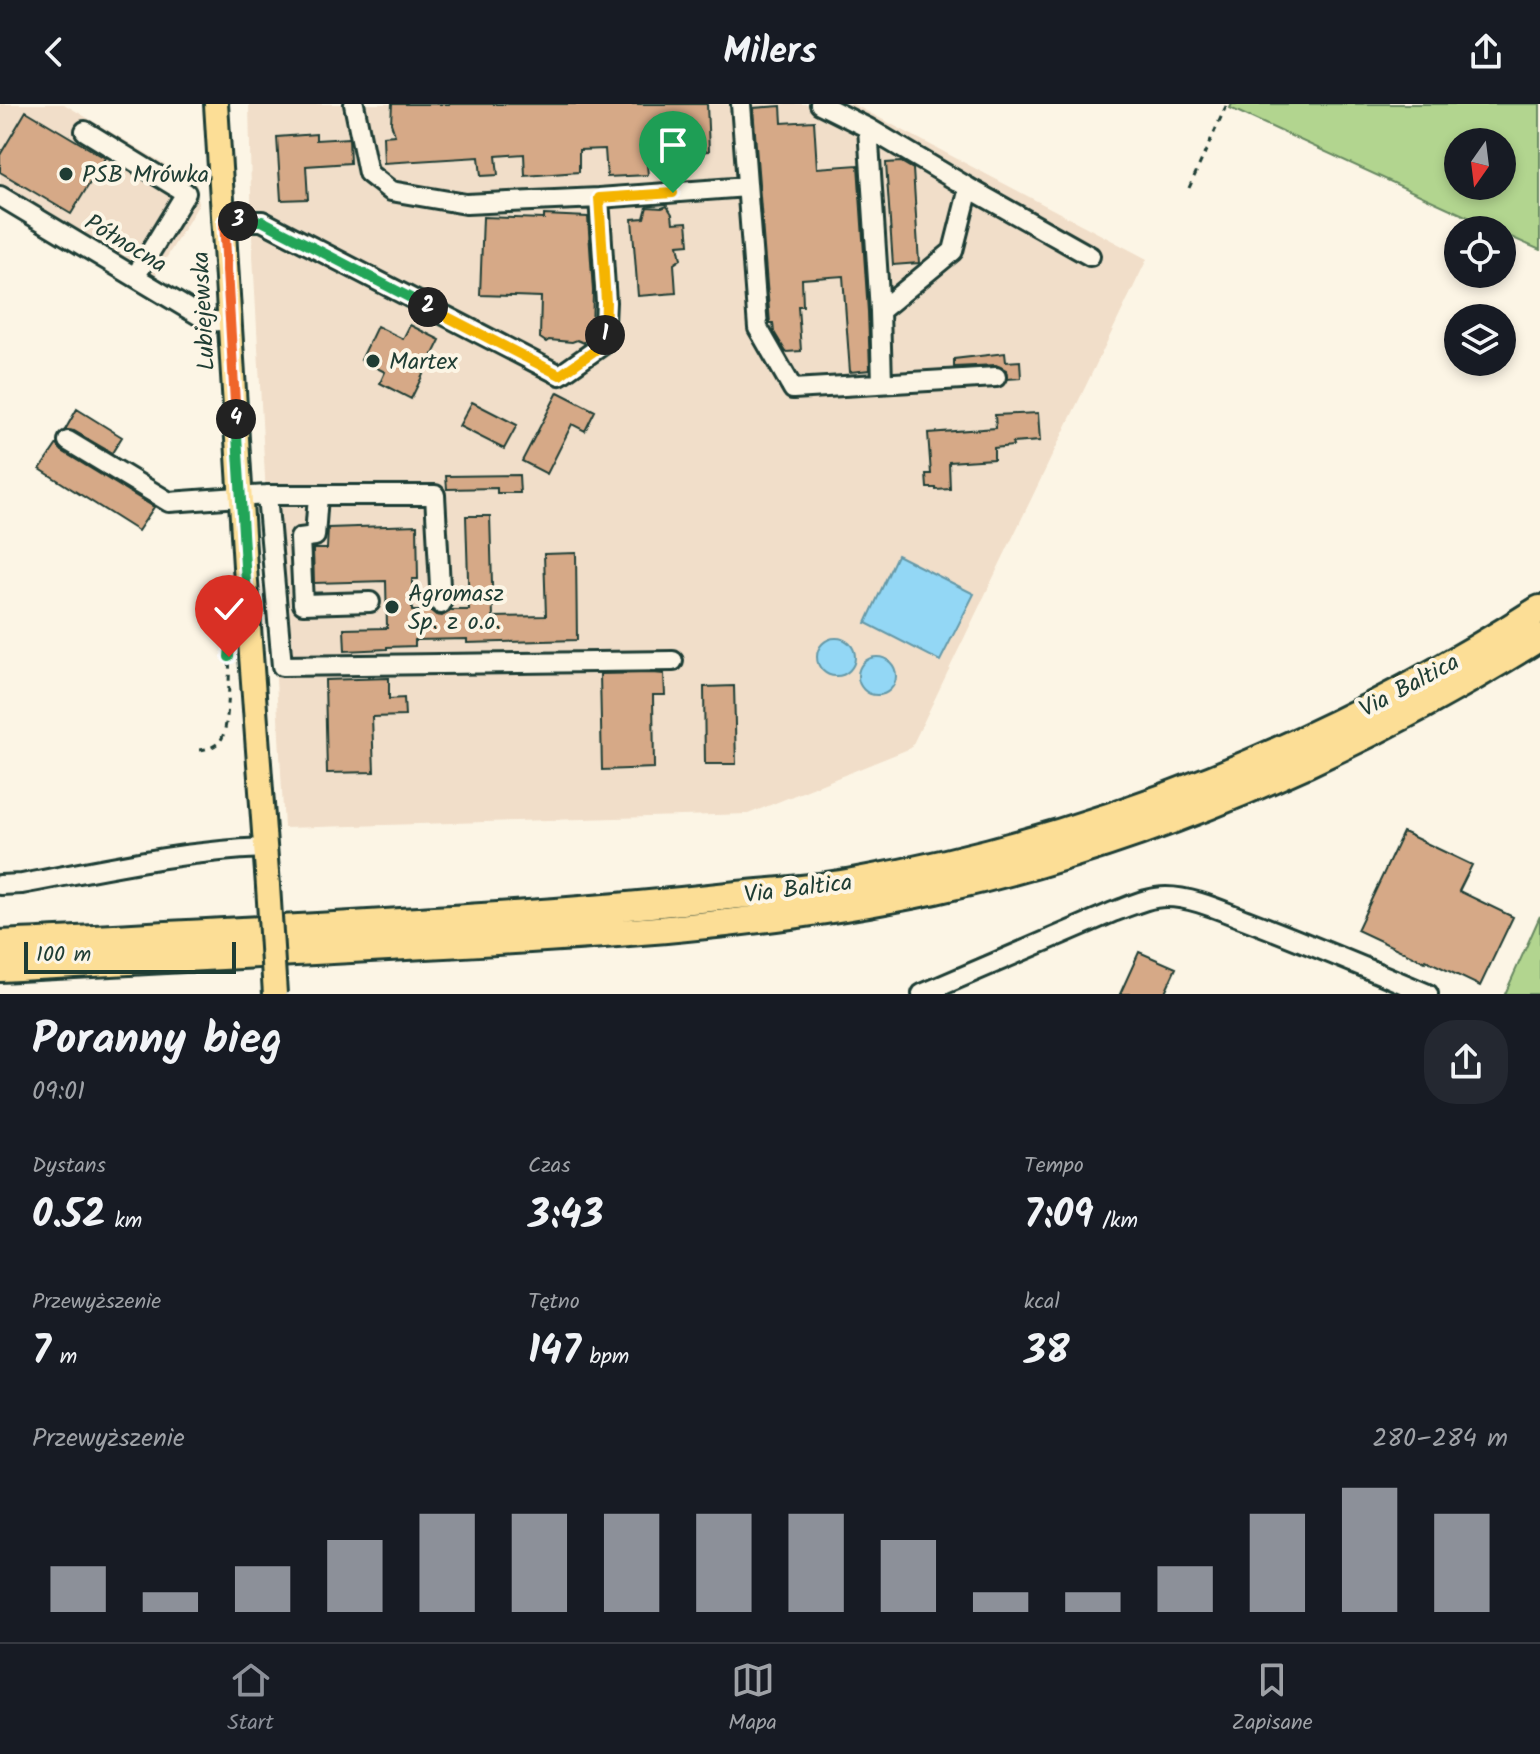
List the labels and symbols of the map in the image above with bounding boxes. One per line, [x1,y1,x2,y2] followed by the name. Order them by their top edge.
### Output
[639,111,707,193] pin
[1444,128,1516,200] north arrow
[82,156,209,195] place label: PSB Mrówka
[57,165,75,183] marker: PSB Mrówka
[218,201,258,241] pin: 3
[76,204,174,284] street label: Północna
[182,250,227,372] street label: Lubiejewska
[408,287,448,327] pin: 2
[585,315,625,355] pin: 1
[389,343,458,382] place label: Martex
[364,352,382,370] marker: Martex
[216,399,256,439] pin: 4
[195,575,263,657] pin
[408,575,504,642] place label: Agromasz Sp. z o.o.
[383,598,401,616] marker: Agromasz Sp. z o.o.
[1353,644,1467,729] street label: Via Baltica
[742,864,855,915] street label: Via Baltica
[24,938,236,974] scale bar

